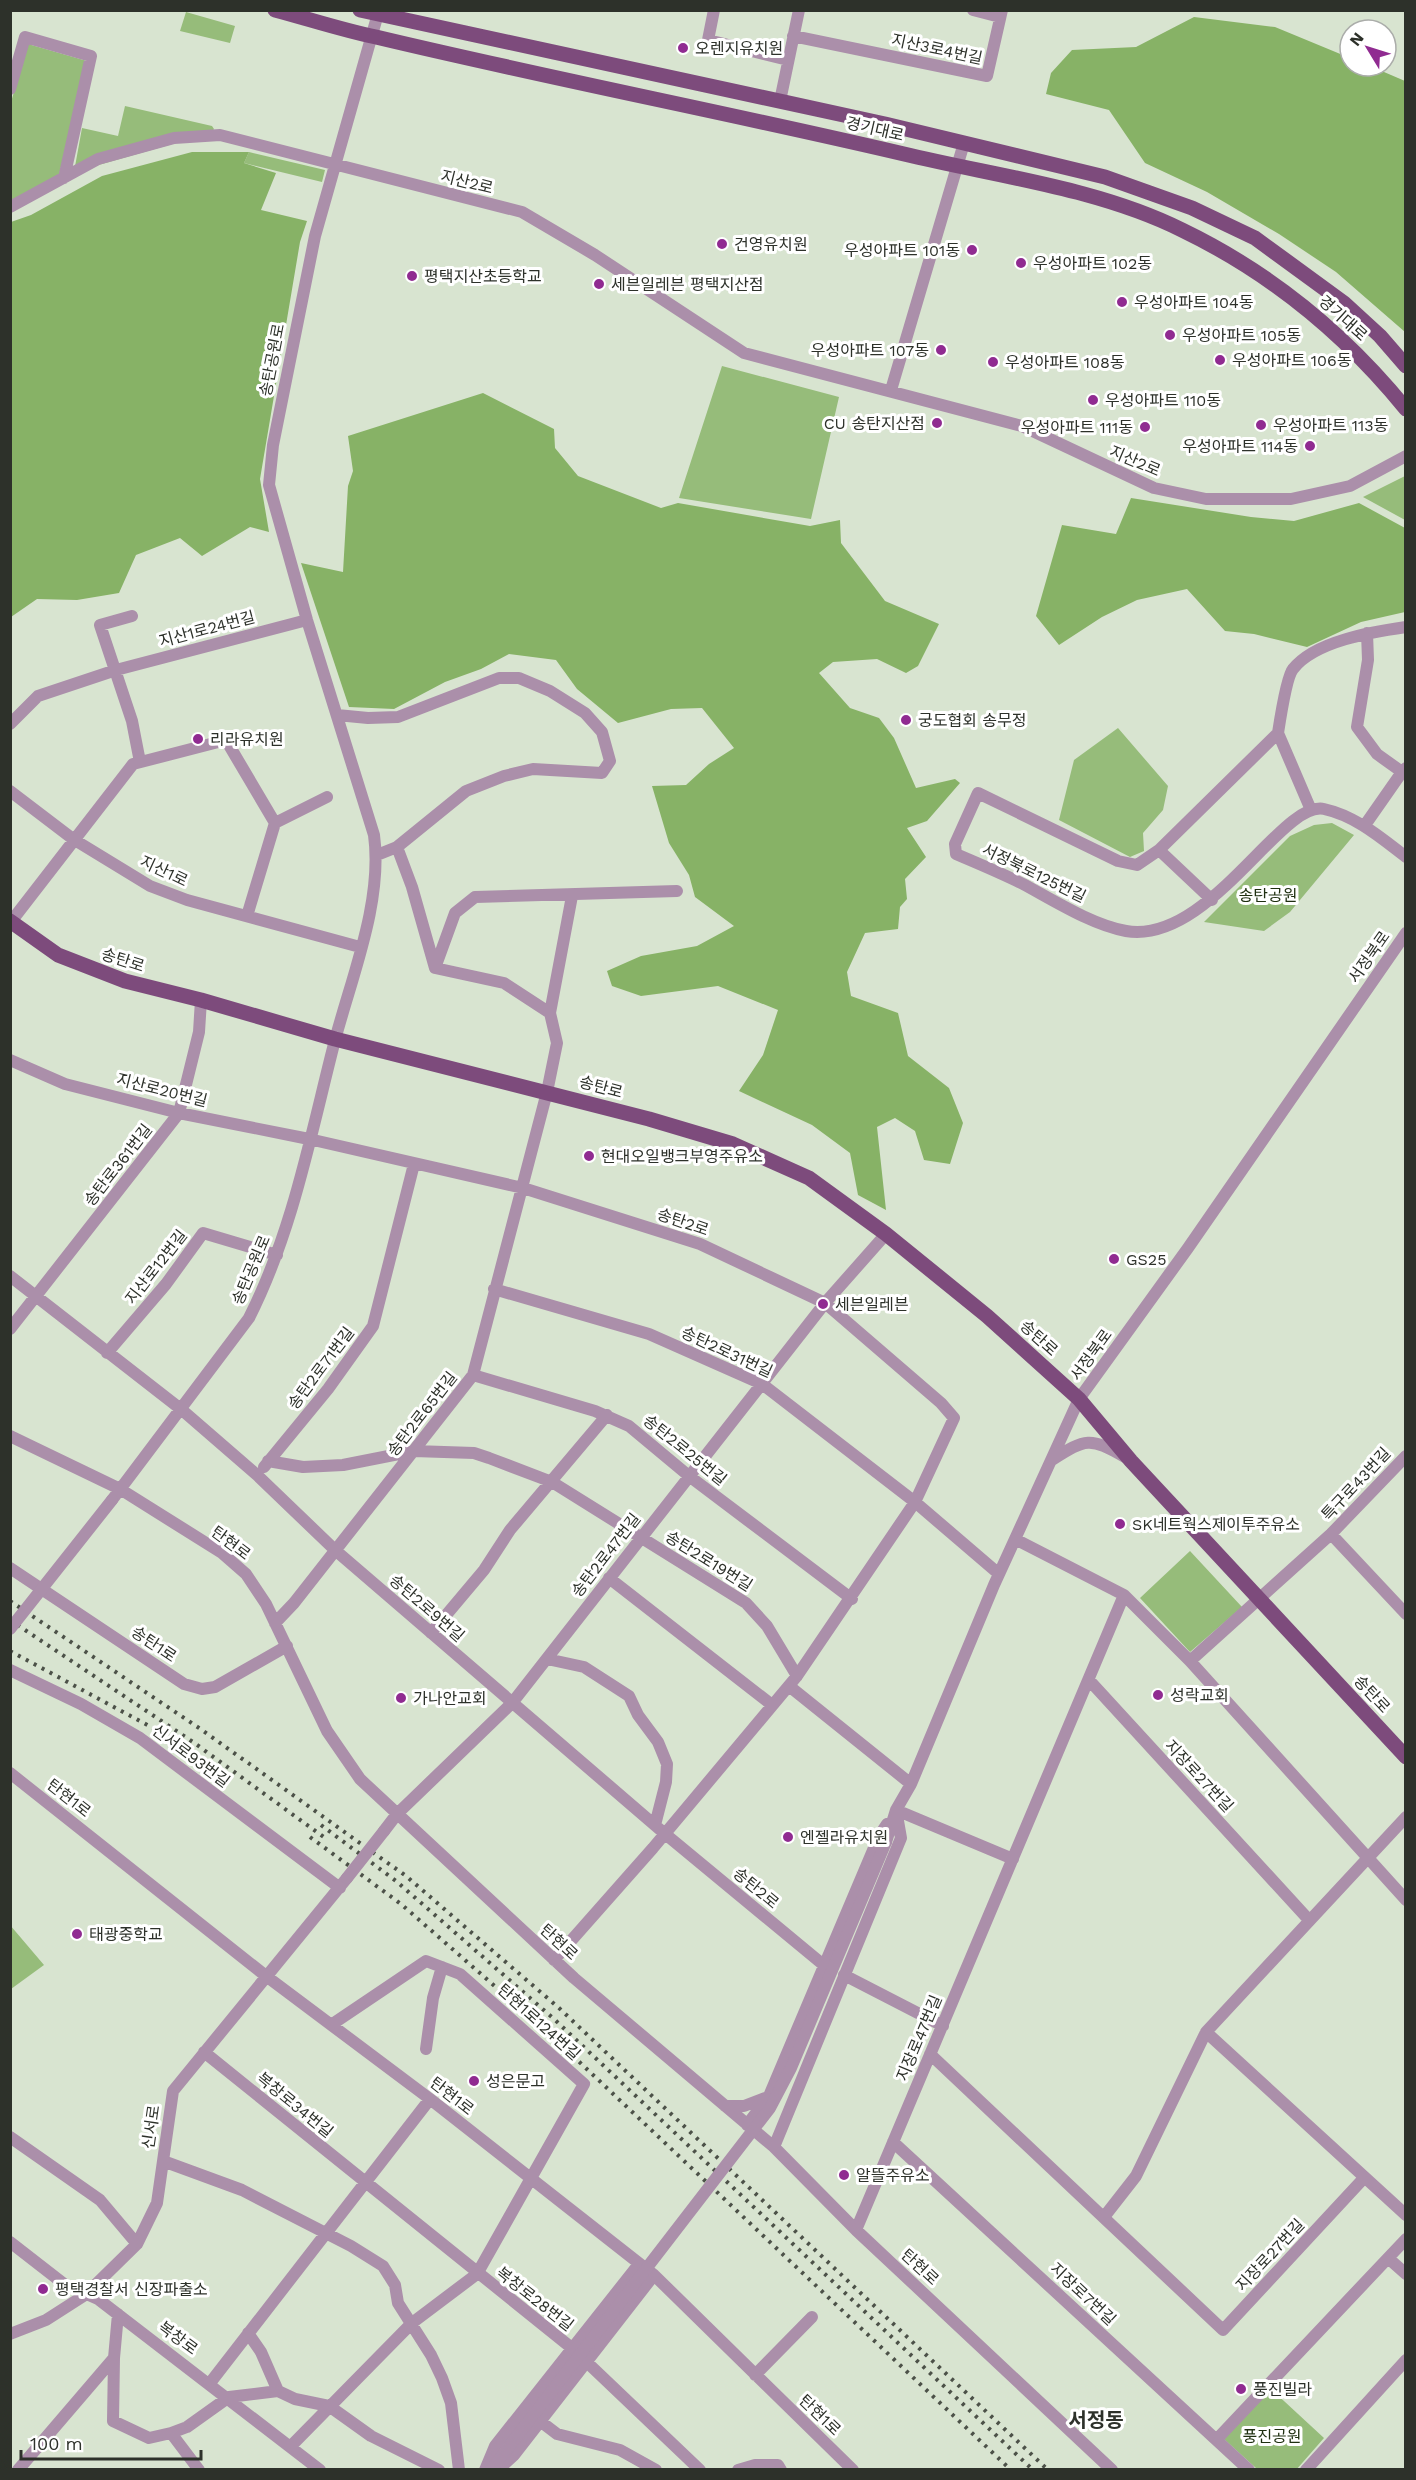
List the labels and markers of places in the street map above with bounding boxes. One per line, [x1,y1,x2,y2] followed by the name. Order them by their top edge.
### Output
[695,39,783,58] place label: 오렌지유치원
[676,41,690,55] marker: 오렌지유치원
[734,235,808,254] place label: 건영유치원
[715,237,729,251] marker: 건영유치원
[844,241,960,260] place label: 우성아파트 101동
[965,243,979,257] marker: 우성아파트 101동
[1033,254,1152,273] place label: 우성아파트 102동
[1014,256,1028,270] marker: 우성아파트 102동
[424,267,542,286] place label: 평택지산초등학교
[405,269,419,283] marker: 평택지산초등학교
[611,275,764,294] place label: 세븐일레븐 평택지산점
[592,277,606,291] marker: 세븐일레븐 평택지산점
[1134,293,1254,312] place label: 우성아파트 104동
[1115,295,1129,309] marker: 우성아파트 104동
[1182,326,1301,345] place label: 우성아파트 105동
[1163,328,1177,342] marker: 우성아파트 105동
[811,341,929,360] place label: 우성아파트 107동
[934,343,948,357] marker: 우성아파트 107동
[1232,351,1352,370] place label: 우성아파트 106동
[1005,353,1125,372] place label: 우성아파트 108동
[1213,353,1227,367] marker: 우성아파트 106동
[986,355,1000,369] marker: 우성아파트 108동
[1105,391,1221,410] place label: 우성아파트 110동
[1086,393,1100,407] marker: 우성아파트 110동
[824,414,925,433] place label: CU 송탄지산점
[930,416,944,430] marker: CU 송탄지산점
[1273,416,1389,435] place label: 우성아파트 113동
[1021,418,1133,437] place label: 우성아파트 111동
[1254,418,1268,432] marker: 우성아파트 113동
[1138,420,1152,434] marker: 우성아파트 111동
[1182,437,1298,456] place label: 우성아파트 114동
[1303,439,1317,453] marker: 우성아파트 114동
[918,711,1027,730] place label: 궁도협회 송무정
[899,713,913,727] marker: 궁도협회 송무정
[210,730,284,749] place label: 리라유치원
[191,732,205,746] marker: 리라유치원
[601,1147,763,1166] place label: 현대오일뱅크부영주유소
[582,1149,596,1163] marker: 현대오일뱅크부영주유소
[1126,1250,1166,1269] place label: GS25
[1107,1252,1121,1266] marker: GS25
[835,1295,909,1314] place label: 세븐일레븐
[816,1297,830,1311] marker: 세븐일레븐
[1132,1515,1300,1534] place label: SK네트웍스제이투주유소
[1113,1517,1127,1531] marker: SK네트웍스제이투주유소
[1170,1686,1229,1705] place label: 성락교회
[1151,1688,1165,1702] marker: 성락교회
[413,1689,487,1708] place label: 가나안교회
[394,1691,408,1705] marker: 가나안교회
[800,1828,888,1847] place label: 엔젤라유치원
[781,1830,795,1844] marker: 엔젤라유치원
[89,1925,163,1944] place label: 태광중학교
[70,1927,84,1941] marker: 태광중학교
[486,2072,545,2091] place label: 성은문고
[467,2074,481,2088] marker: 성은문고
[856,2166,930,2185] place label: 알뜰주유소
[837,2168,851,2182] marker: 알뜰주유소
[55,2280,208,2299] place label: 평택경찰서 신장파출소
[36,2282,50,2296] marker: 평택경찰서 신장파출소
[1253,2380,1312,2399] place label: 풍진빌라
[1234,2382,1248,2396] marker: 풍진빌라

